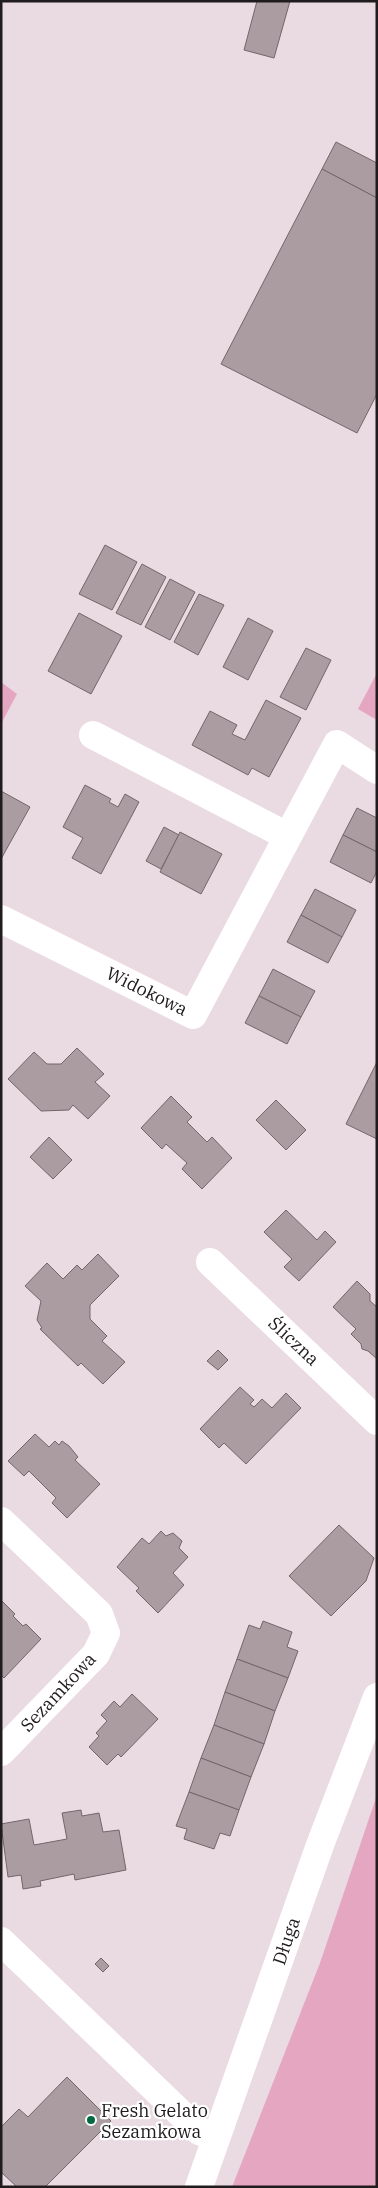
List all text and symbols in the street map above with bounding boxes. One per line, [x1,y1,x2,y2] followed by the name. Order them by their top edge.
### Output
[102,961,192,1021] street label: Widokowa
[264,1312,324,1370] street label: Śliczna
[15,1647,101,1736] street label: Sezamkowa
[267,1914,305,1968] street label: Długa
[101,2099,208,2143] place label: Fresh Gelato Sezamkowa
[85,2114,97,2126] marker: Fresh Gelato Sezamkowa

